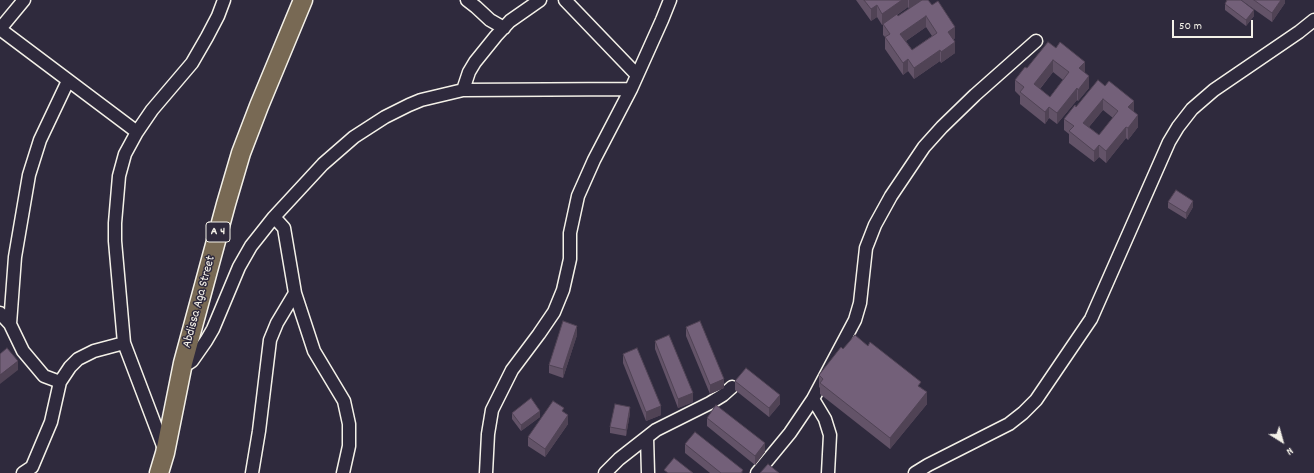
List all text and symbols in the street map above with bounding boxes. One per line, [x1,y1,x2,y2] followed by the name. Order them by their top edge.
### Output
[1174,12,1255,38] scale bar
[1179,18,1202,35] text: 50 m
[206,222,230,242] road number: A 4
[180,254,220,350] street label: Abdissa Aga Street
[1262,421,1302,461] north arrow
[1282,443,1296,459] text: N

